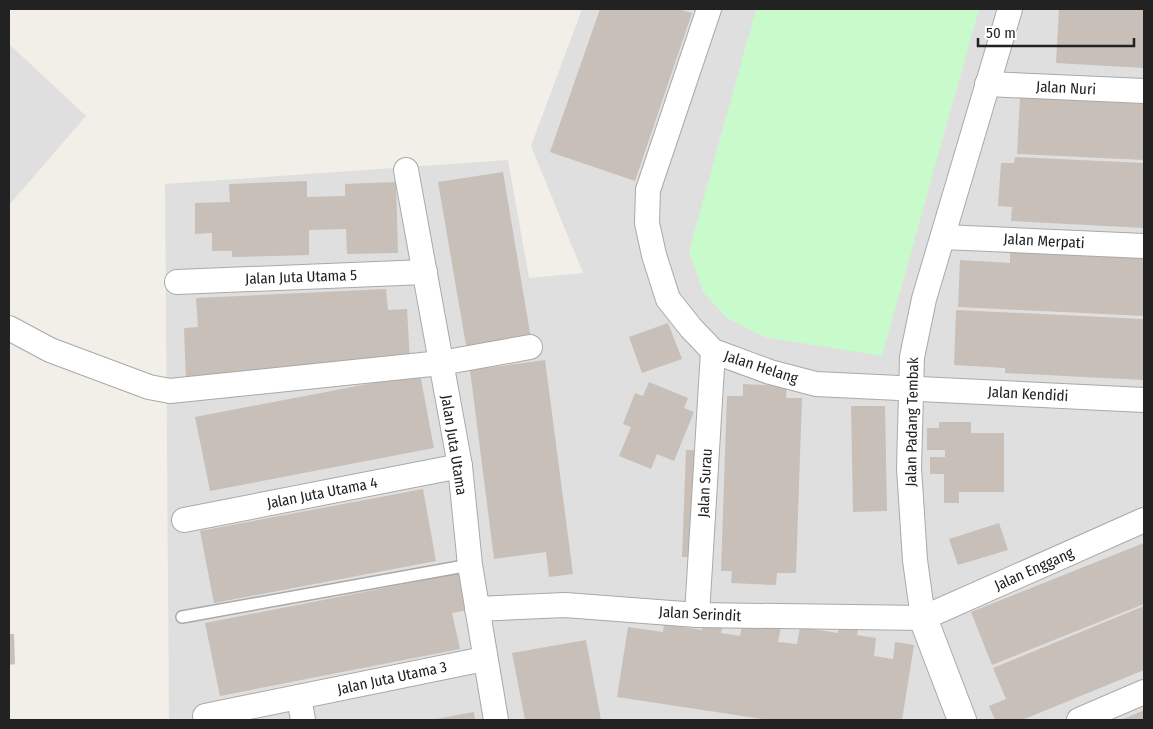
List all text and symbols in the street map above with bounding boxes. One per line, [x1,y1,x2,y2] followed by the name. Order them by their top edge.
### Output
[978,15,1134,47] scale bar
[986,24,1016,42] text: 50 m
[1036,77,1096,99] street label: Jalan Nuri
[1003,230,1085,252] street label: Jalan Merpati
[245,266,357,288] street label: Jalan Juta Utama 5
[722,347,800,387] street label: Jalan Helang
[902,357,922,487] street label: Jalan Padang Tembak
[987,383,1069,405] street label: Jalan Kendidi
[437,393,471,497] street label: Jalan Juta Utama
[694,448,716,518] street label: Jalan Surau
[265,473,379,513] street label: Jalan Juta Utama 4
[992,544,1076,594] street label: Jalan Enggang
[658,603,742,625] street label: Jalan Serindit
[335,658,449,698] street label: Jalan Juta Utama 3

